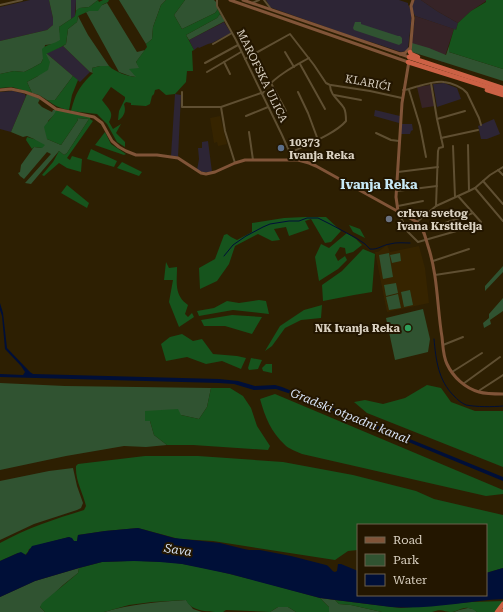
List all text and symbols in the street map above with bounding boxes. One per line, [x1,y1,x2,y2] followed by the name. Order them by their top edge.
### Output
[234,27,290,125] street label: MAROFSKA ULICA
[344,71,392,94] street label: KLARIĆI
[289,136,355,162] place label: 10373 Ivanja Reka
[276,143,286,153] marker: 10373 Ivanja Reka
[340,177,418,192] district label: Ivanja Reka
[397,207,483,233] place label: crkva svetog Ivana Krstitelja
[384,214,394,224] marker: crkva svetog Ivana Krstitelja
[315,322,401,335] place label: NK Ivanja Reka
[403,323,413,333] marker: NK Ivanja Reka
[288,386,412,446] water label: Gradski otpadni kanal
[357,524,487,596] legend
[393,533,423,547] text: Road
[162,541,193,559] water label: Sava
[393,553,420,567] text: Park
[393,573,427,587] text: Water

